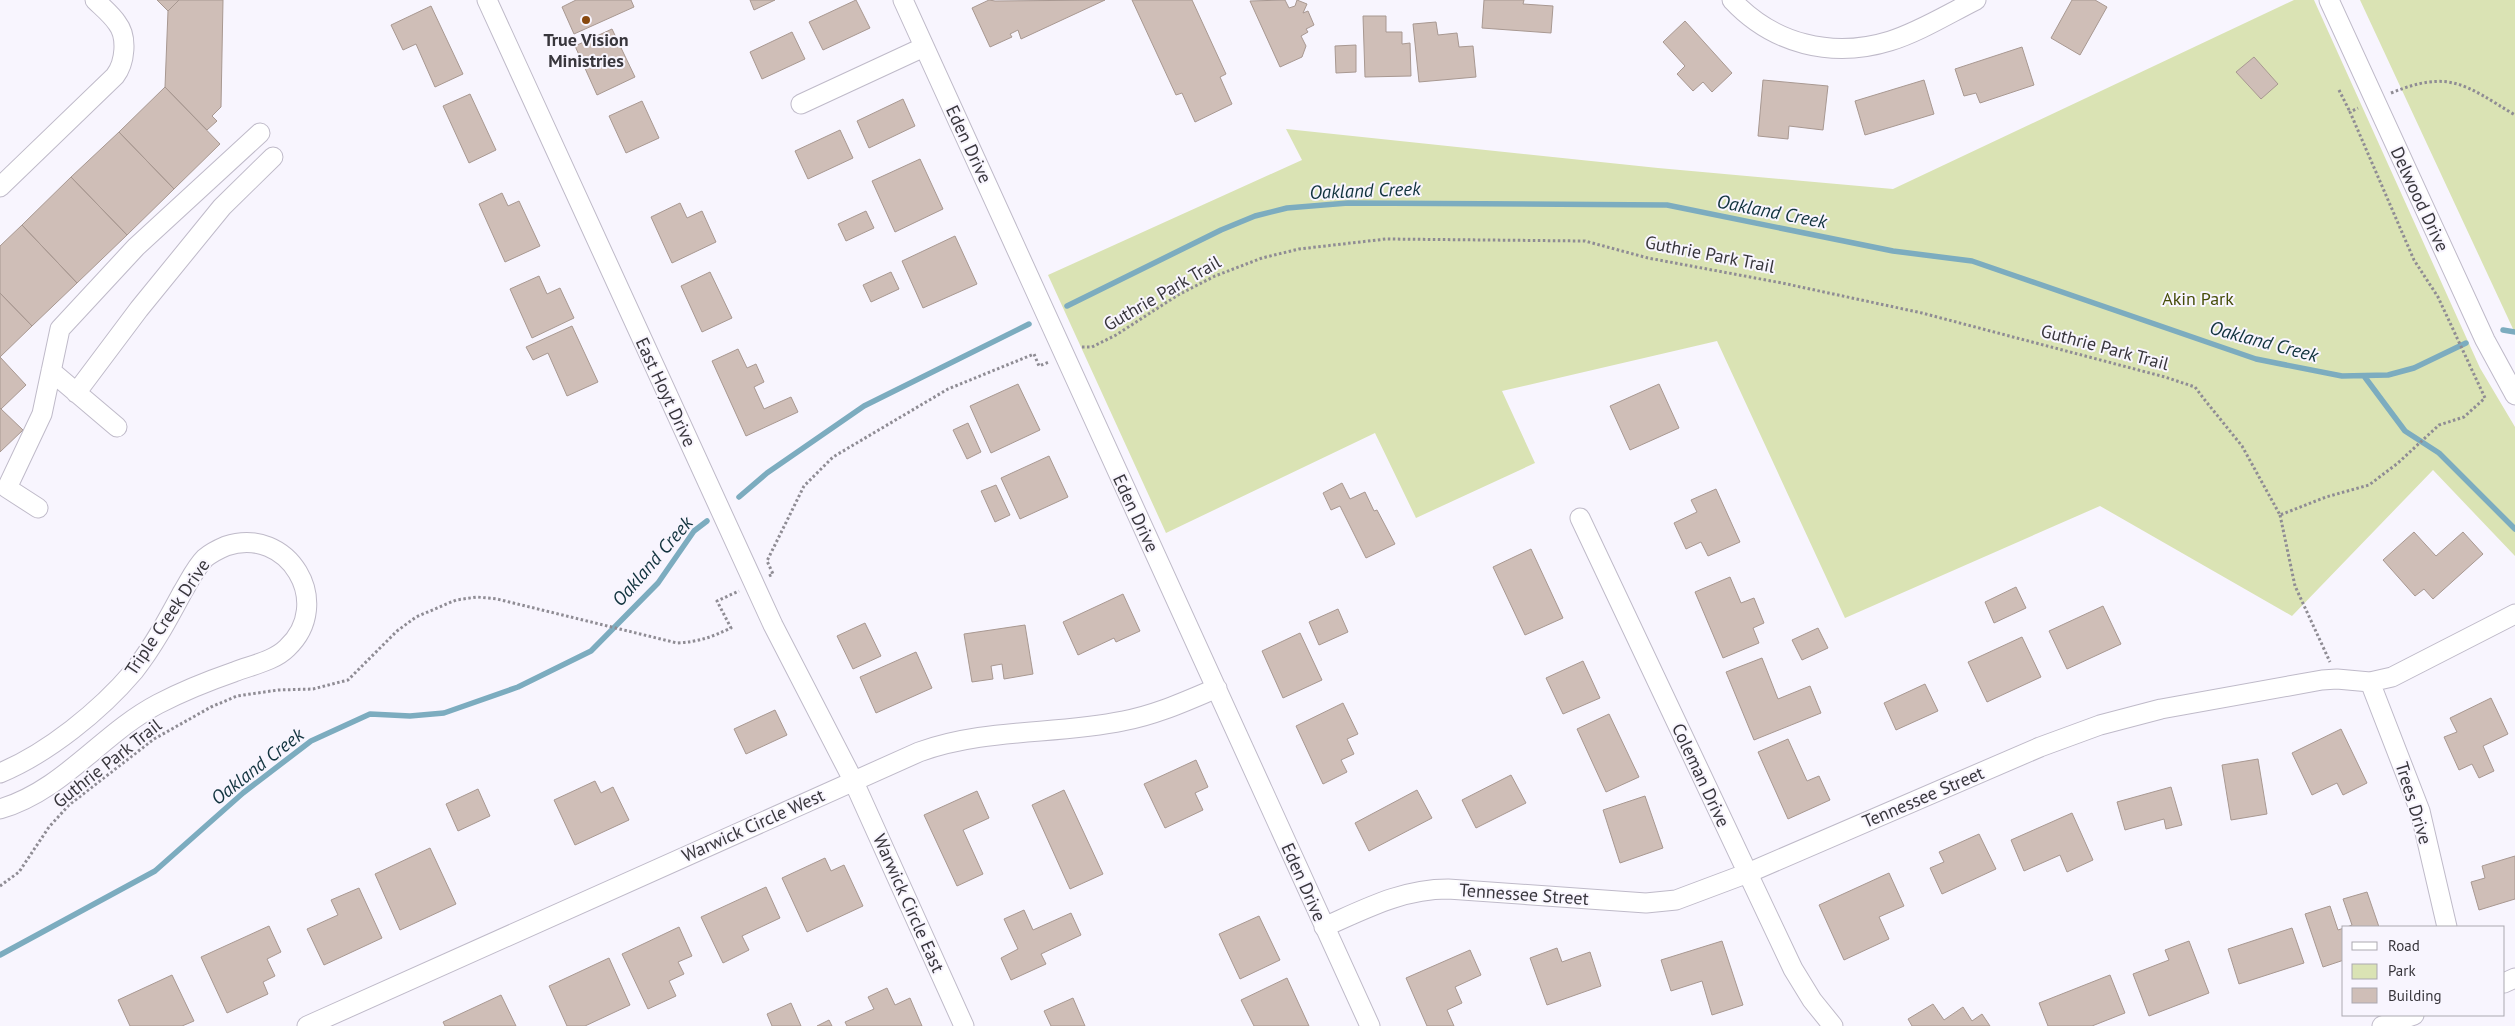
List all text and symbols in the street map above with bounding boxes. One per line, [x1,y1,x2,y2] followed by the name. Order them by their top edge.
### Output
[580,14,592,26] marker: True Vision Ministries
[543,28,629,72] place label: True Vision Ministries
[941,101,997,187] street label: Eden Drive
[2386,143,2454,255] street label: Delwood Drive
[1309,176,1422,204] water label: Oakland Creek
[1715,189,1830,234] water label: Oakland Creek
[1643,230,1778,278] street label: Guthrie Park Trail
[1099,250,1225,336] street label: Guthrie Park Trail
[2162,287,2234,310] park label: Akin Park
[2207,315,2322,367] water label: Oakland Creek
[2038,319,2172,375] street label: Guthrie Park Trail
[631,334,701,450] street label: East Hoyt Drive
[1108,470,1164,556] street label: Eden Drive
[606,510,699,611] water label: Oakland Creek
[120,554,214,680] street label: Triple Creek Drive
[48,713,167,813] street label: Guthrie Park Trail
[1667,719,1735,831] street label: Coleman Drive
[206,721,309,810] water label: Oakland Creek
[2391,759,2437,847] street label: Trees Drive
[1859,761,1987,833] street label: Tennessee Street
[678,783,828,867] street label: Warwick Circle West
[868,830,950,976] street label: Warwick Circle East
[1277,839,1331,925] street label: Eden Drive
[1459,878,1589,910] street label: Tennessee Street
[2342,926,2505,1016] legend
[2388,936,2420,955] text: Road
[2388,961,2416,980] text: Park
[2388,986,2442,1005] text: Building

